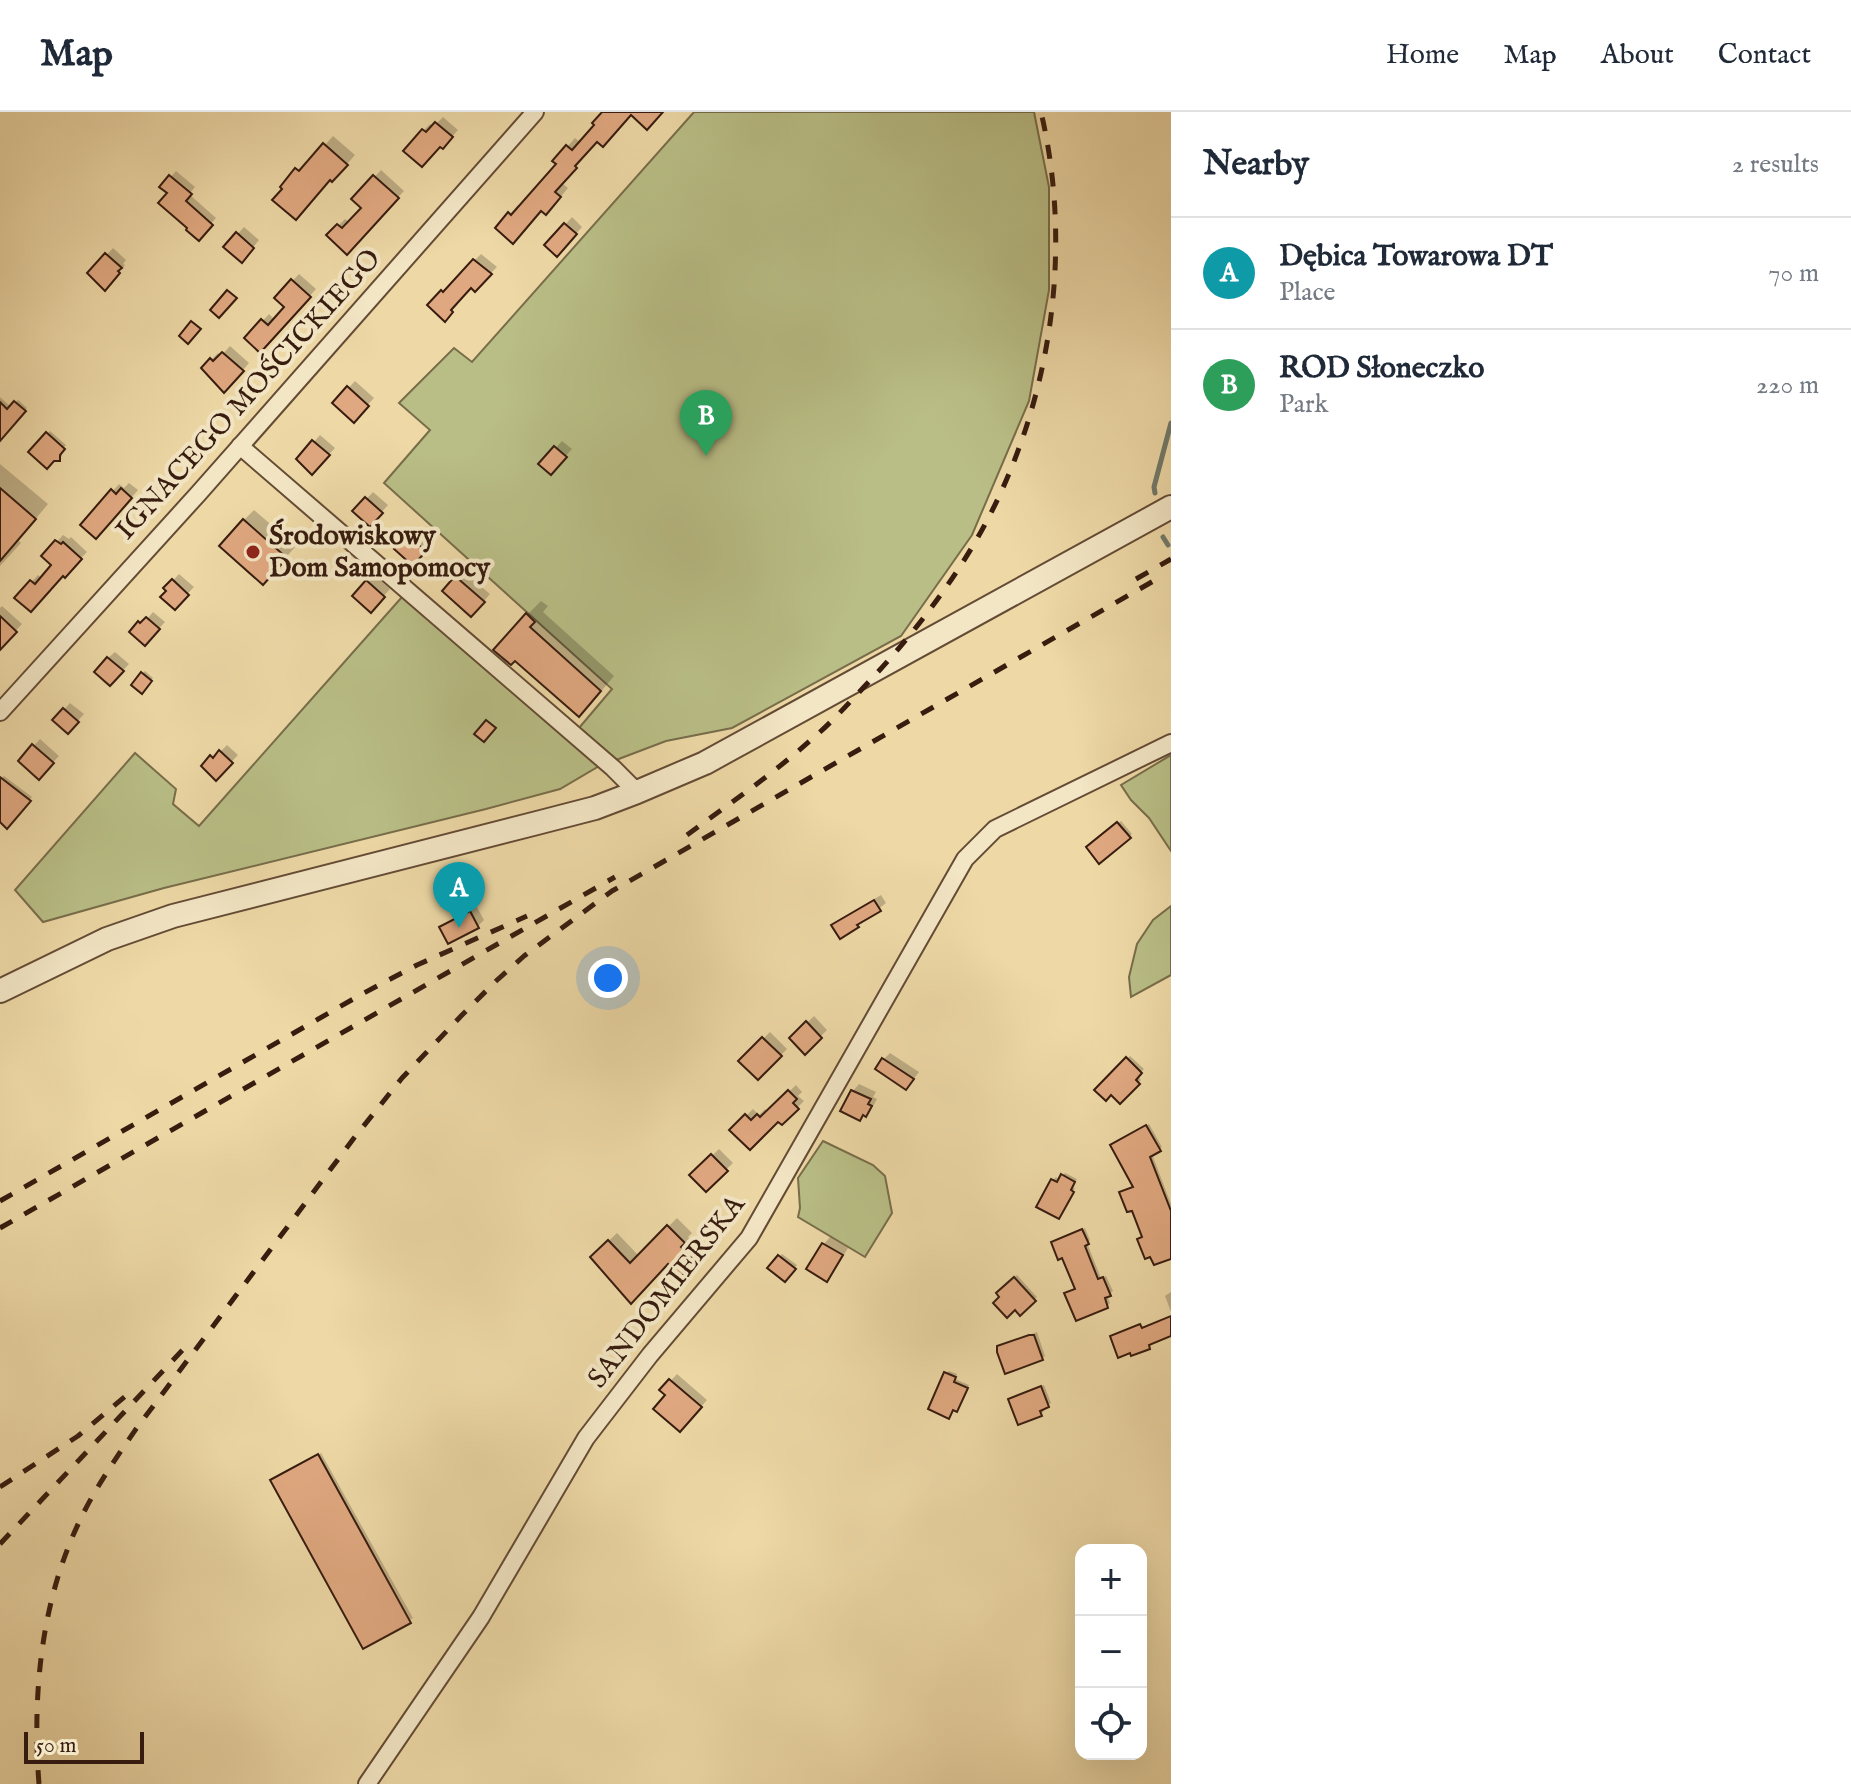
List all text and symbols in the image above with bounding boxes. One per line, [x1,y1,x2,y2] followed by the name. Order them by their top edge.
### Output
[40,31,113,79] text: Map
[1386,38,1459,73] text: Home
[1503,38,1557,73] text: Map
[1601,38,1674,73] text: About
[1718,38,1811,73] text: Contact
[1203,143,1309,186] text: Nearby
[1732,148,1819,181] text: 2 results
[1279,238,1553,276] text: Dębica Towarowa DT
[109,242,389,548] street label: IGNACEGO MOŚCICKIEGO
[1220,257,1238,290] text: A
[1768,257,1819,290] text: 70 m
[1279,276,1335,309] text: Place
[1279,350,1484,388] text: ROD Słoneczko
[1220,369,1238,402] text: B
[1756,369,1819,402] text: 220 m
[1279,388,1328,421] text: Park
[680,390,732,456] pin: B
[269,518,491,586] place label: Środowiskowy Dom Samopomocy
[244,543,262,561] marker: Środowiskowy Dom Samopomocy
[433,862,485,928] pin: A
[588,958,628,998] your location
[581,1188,754,1396] street label: SANDOMIERSKA
[1075,1544,1147,1760] map controls
[1075,1544,1147,1616] button: +
[1075,1616,1147,1688] button: −
[1075,1688,1147,1760] button: locate
[24,1728,144,1764] scale bar
[36,1732,77,1760] text: 50 m

